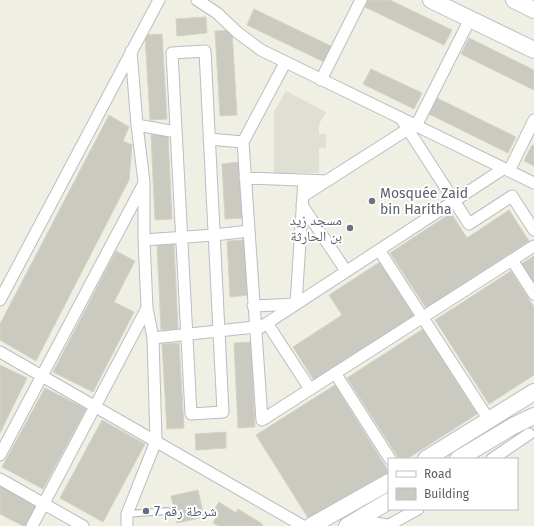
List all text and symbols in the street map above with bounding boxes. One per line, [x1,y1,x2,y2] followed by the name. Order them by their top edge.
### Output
[380,185,468,218] place label: Mosquée Zaid bin Haritha
[367,196,377,206] marker: Mosquée Zaid bin Haritha
[290,212,342,245] place label: مسجد زيد بن الحارثة
[345,223,355,233] marker: مسجد زيد بن الحارثة
[388,458,518,510] legend
[424,467,452,481] text: Road
[424,487,470,501] text: Building
[154,503,217,521] place label: شرطة رقم 7
[141,506,151,516] marker: شرطة رقم 7

